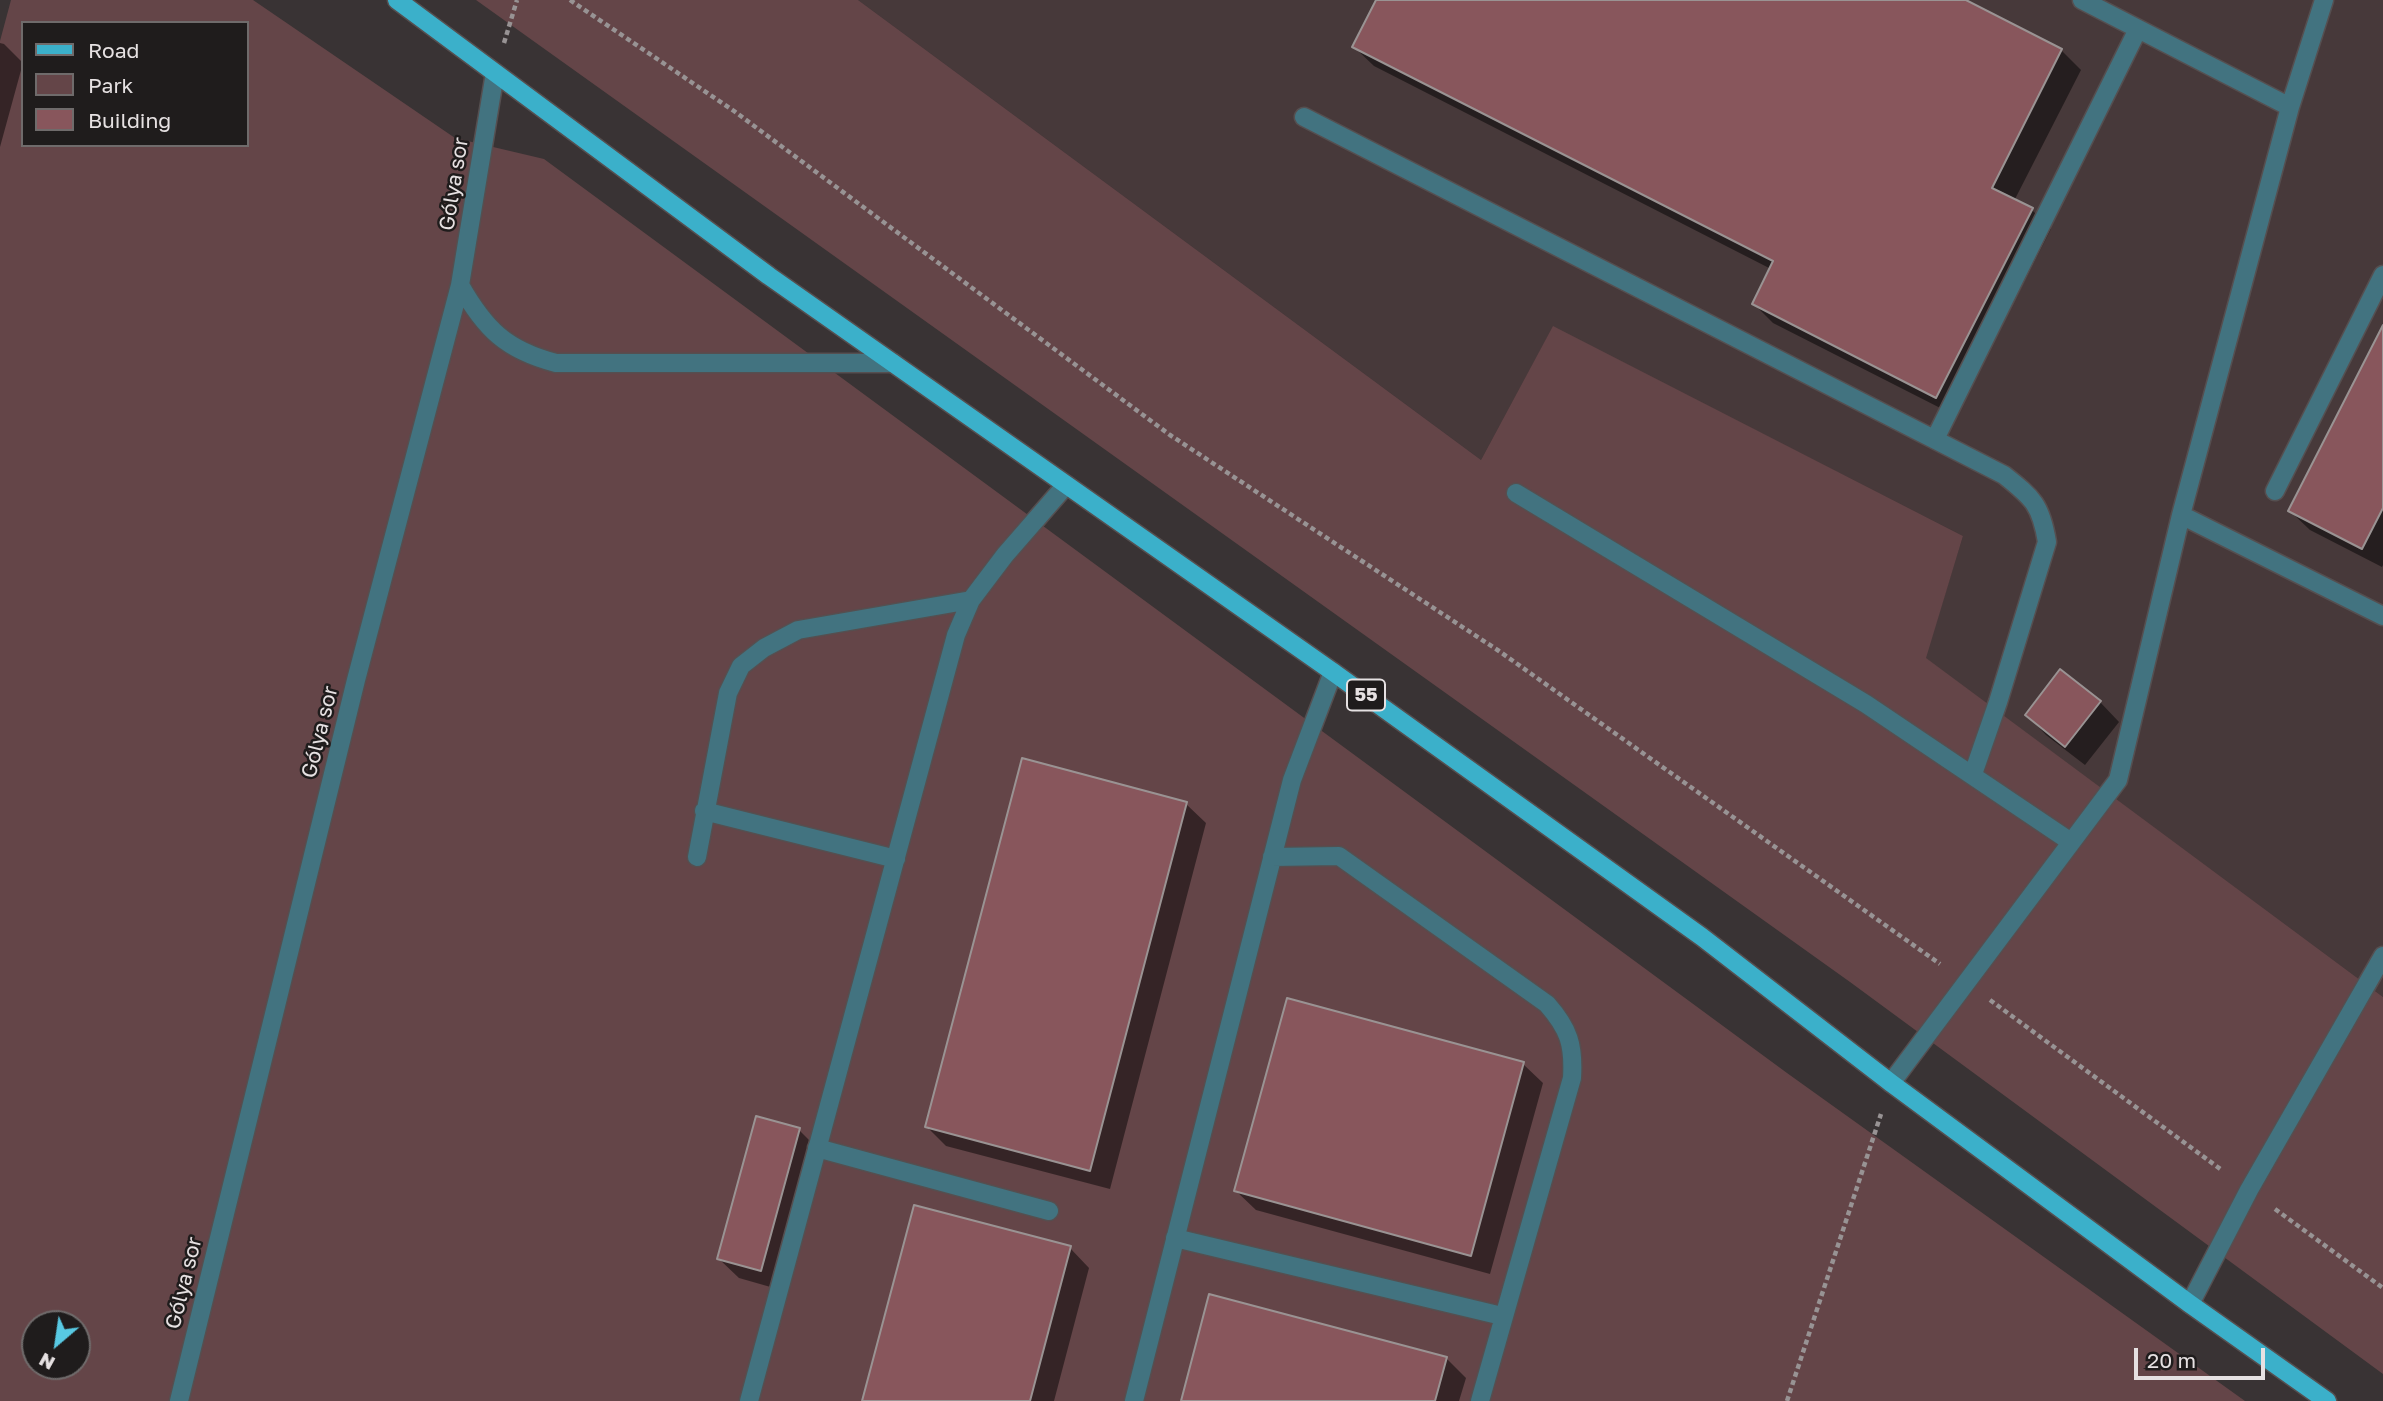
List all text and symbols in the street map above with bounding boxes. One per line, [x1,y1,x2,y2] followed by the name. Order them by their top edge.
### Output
[21,21,248,147] legend
[88,37,139,63] text: Road
[88,72,133,98] text: Park
[88,107,171,133] text: Building
[434,136,474,232] street label: Gólya sor
[1347,680,1385,710] road number: 55
[296,683,344,781] street label: Gólya sor
[160,1234,208,1332] street label: Gólya sor
[21,1310,91,1380] north arrow
[2138,1334,2269,1378] scale bar
[2147,1347,2196,1373] text: 20 m
[35,1348,58,1376] text: N

